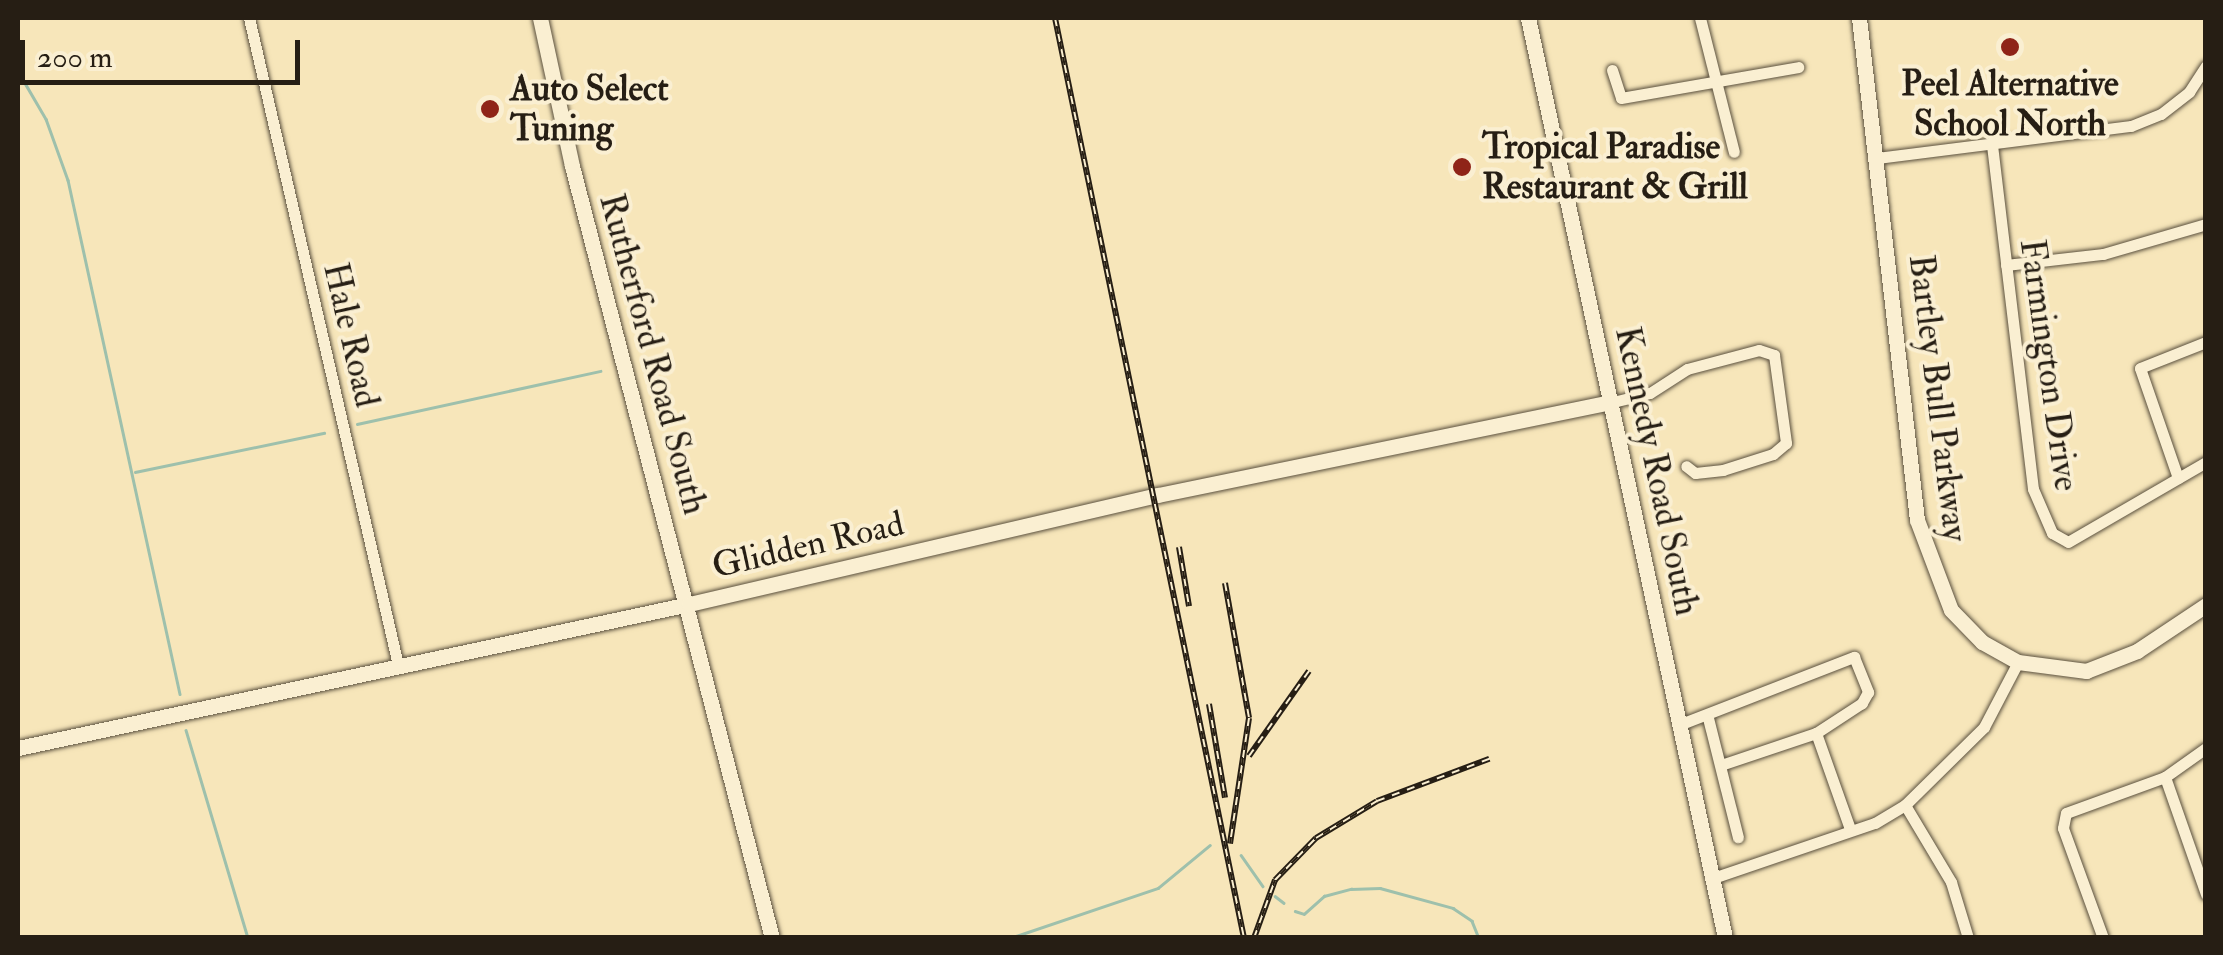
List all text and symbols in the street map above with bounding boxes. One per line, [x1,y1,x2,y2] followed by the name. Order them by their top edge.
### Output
[25,20,305,82] scale bar
[1999,36,2021,58] marker: Peel Alternative School North
[37,39,113,76] text: 200 m
[1901,63,2119,145] place label: Peel Alternative School North
[510,68,669,150] place label: Auto Select Tuning
[479,98,501,120] marker: Auto Select Tuning
[1482,126,1748,208] place label: Tropical Paradise Restaurant & Grill
[1451,156,1473,178] marker: Tropical Paradise Restaurant & Grill
[590,189,716,519] street label: Rutherford Road South
[2011,236,2087,494] street label: Farmington Drive
[1900,252,1976,544] street label: Bartley Bull Parkway
[314,259,388,411] street label: Hale Road
[1606,323,1708,619] street label: Kennedy Road South
[708,503,908,587] street label: Glidden Road

